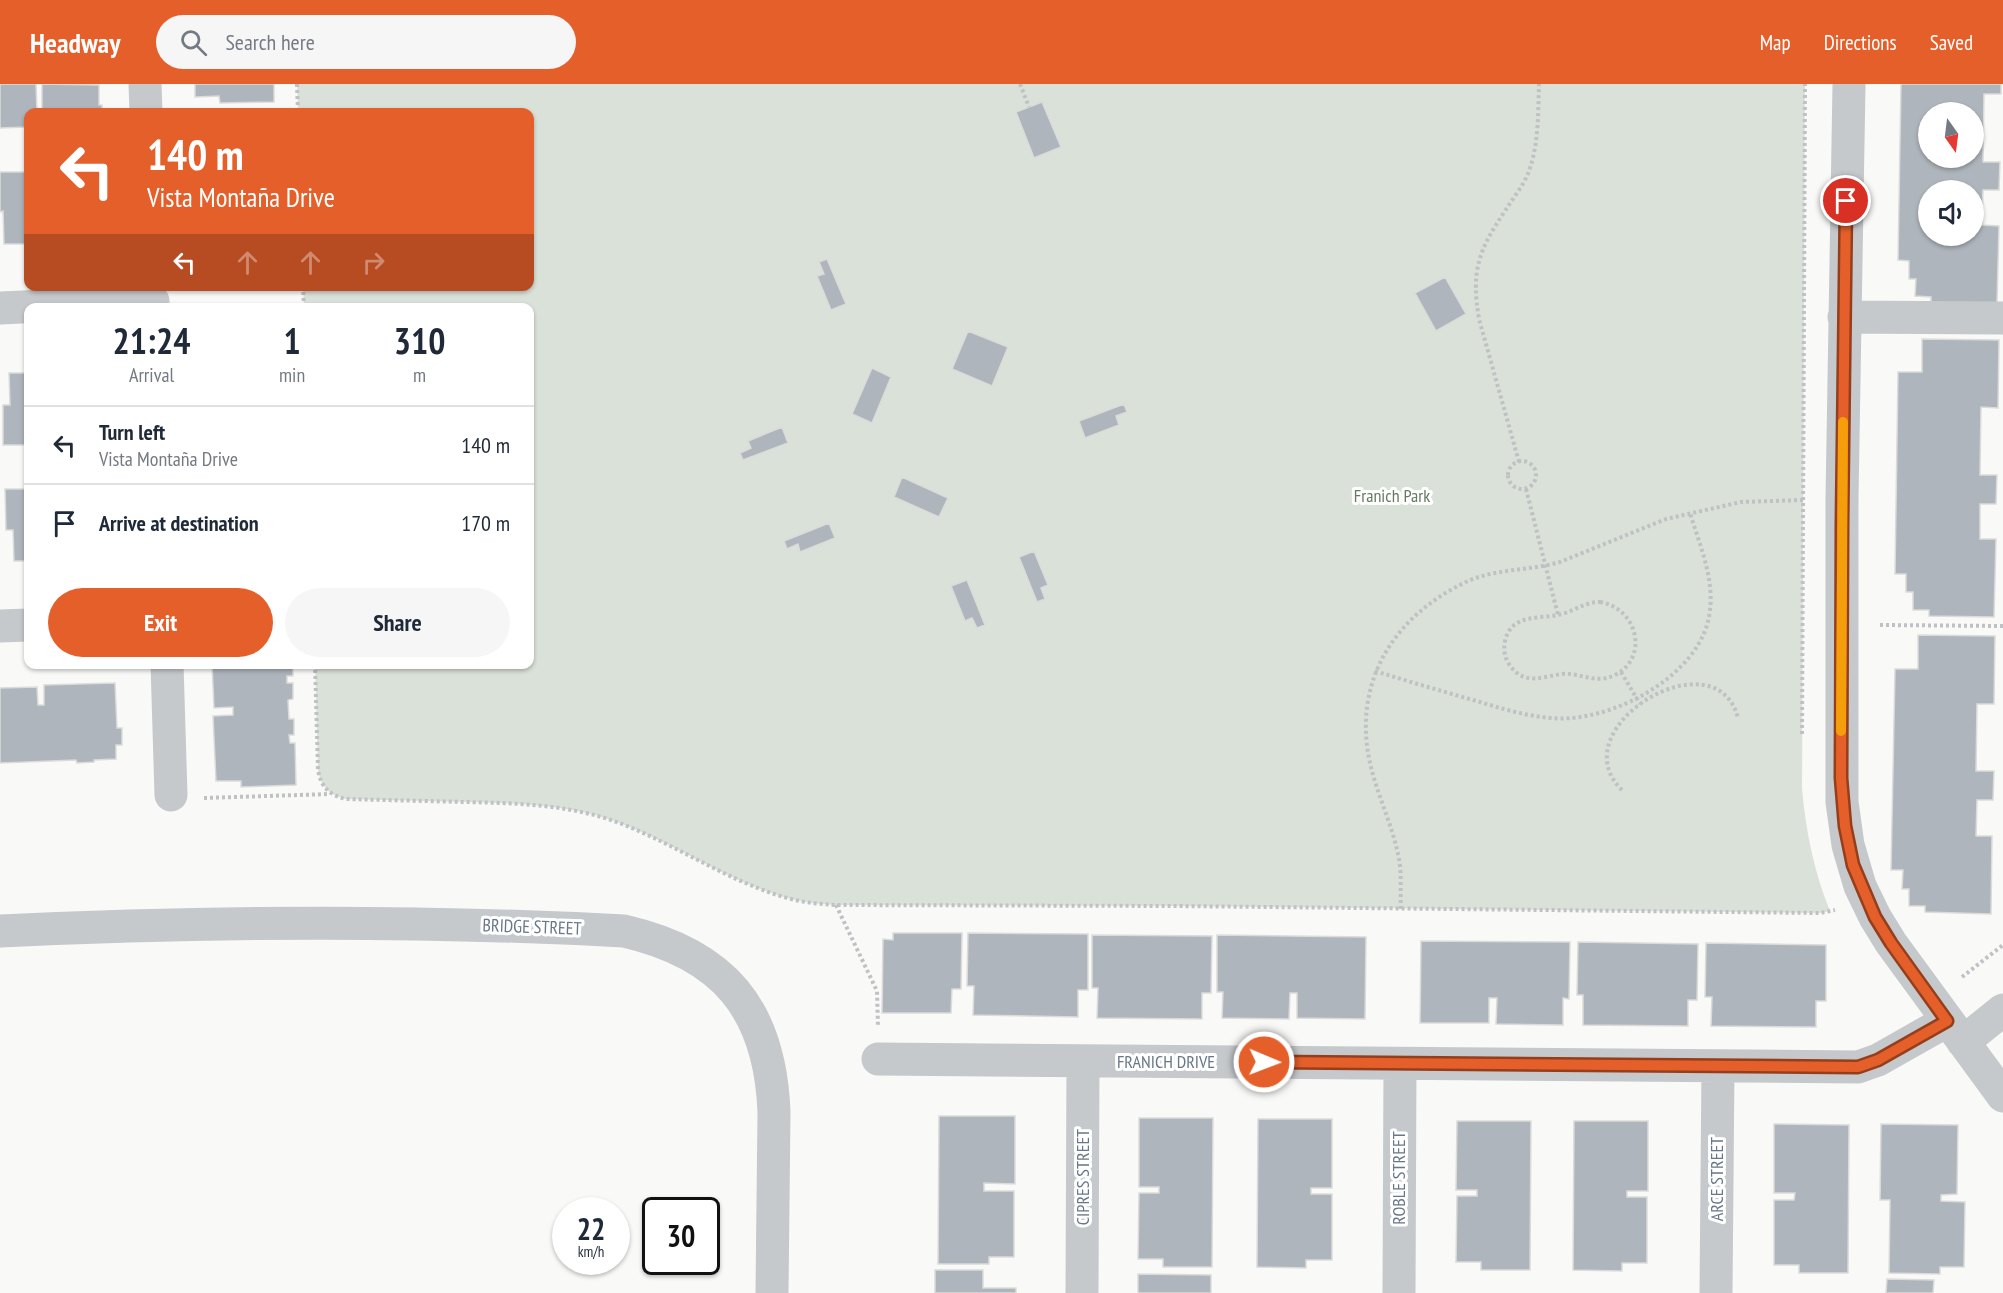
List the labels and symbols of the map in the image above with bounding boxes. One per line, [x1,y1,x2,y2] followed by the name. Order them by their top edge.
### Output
[1918,102,1984,168] north arrow
[1820,175,1871,226] pin
[1354,484,1430,507] park label: Franich Park
[482,913,582,940] street label: BRIDGE STREET
[1232,1030,1296,1094] position arrow
[1117,1050,1215,1073] street label: FRANICH DRIVE
[1071,1129,1094,1225] street label: CIPRES STREET
[1387,1131,1410,1225] street label: ROBLE STREET
[1705,1137,1728,1221] street label: ARCE STREET
[642,1197,720,1275] speed limit sign: 30

